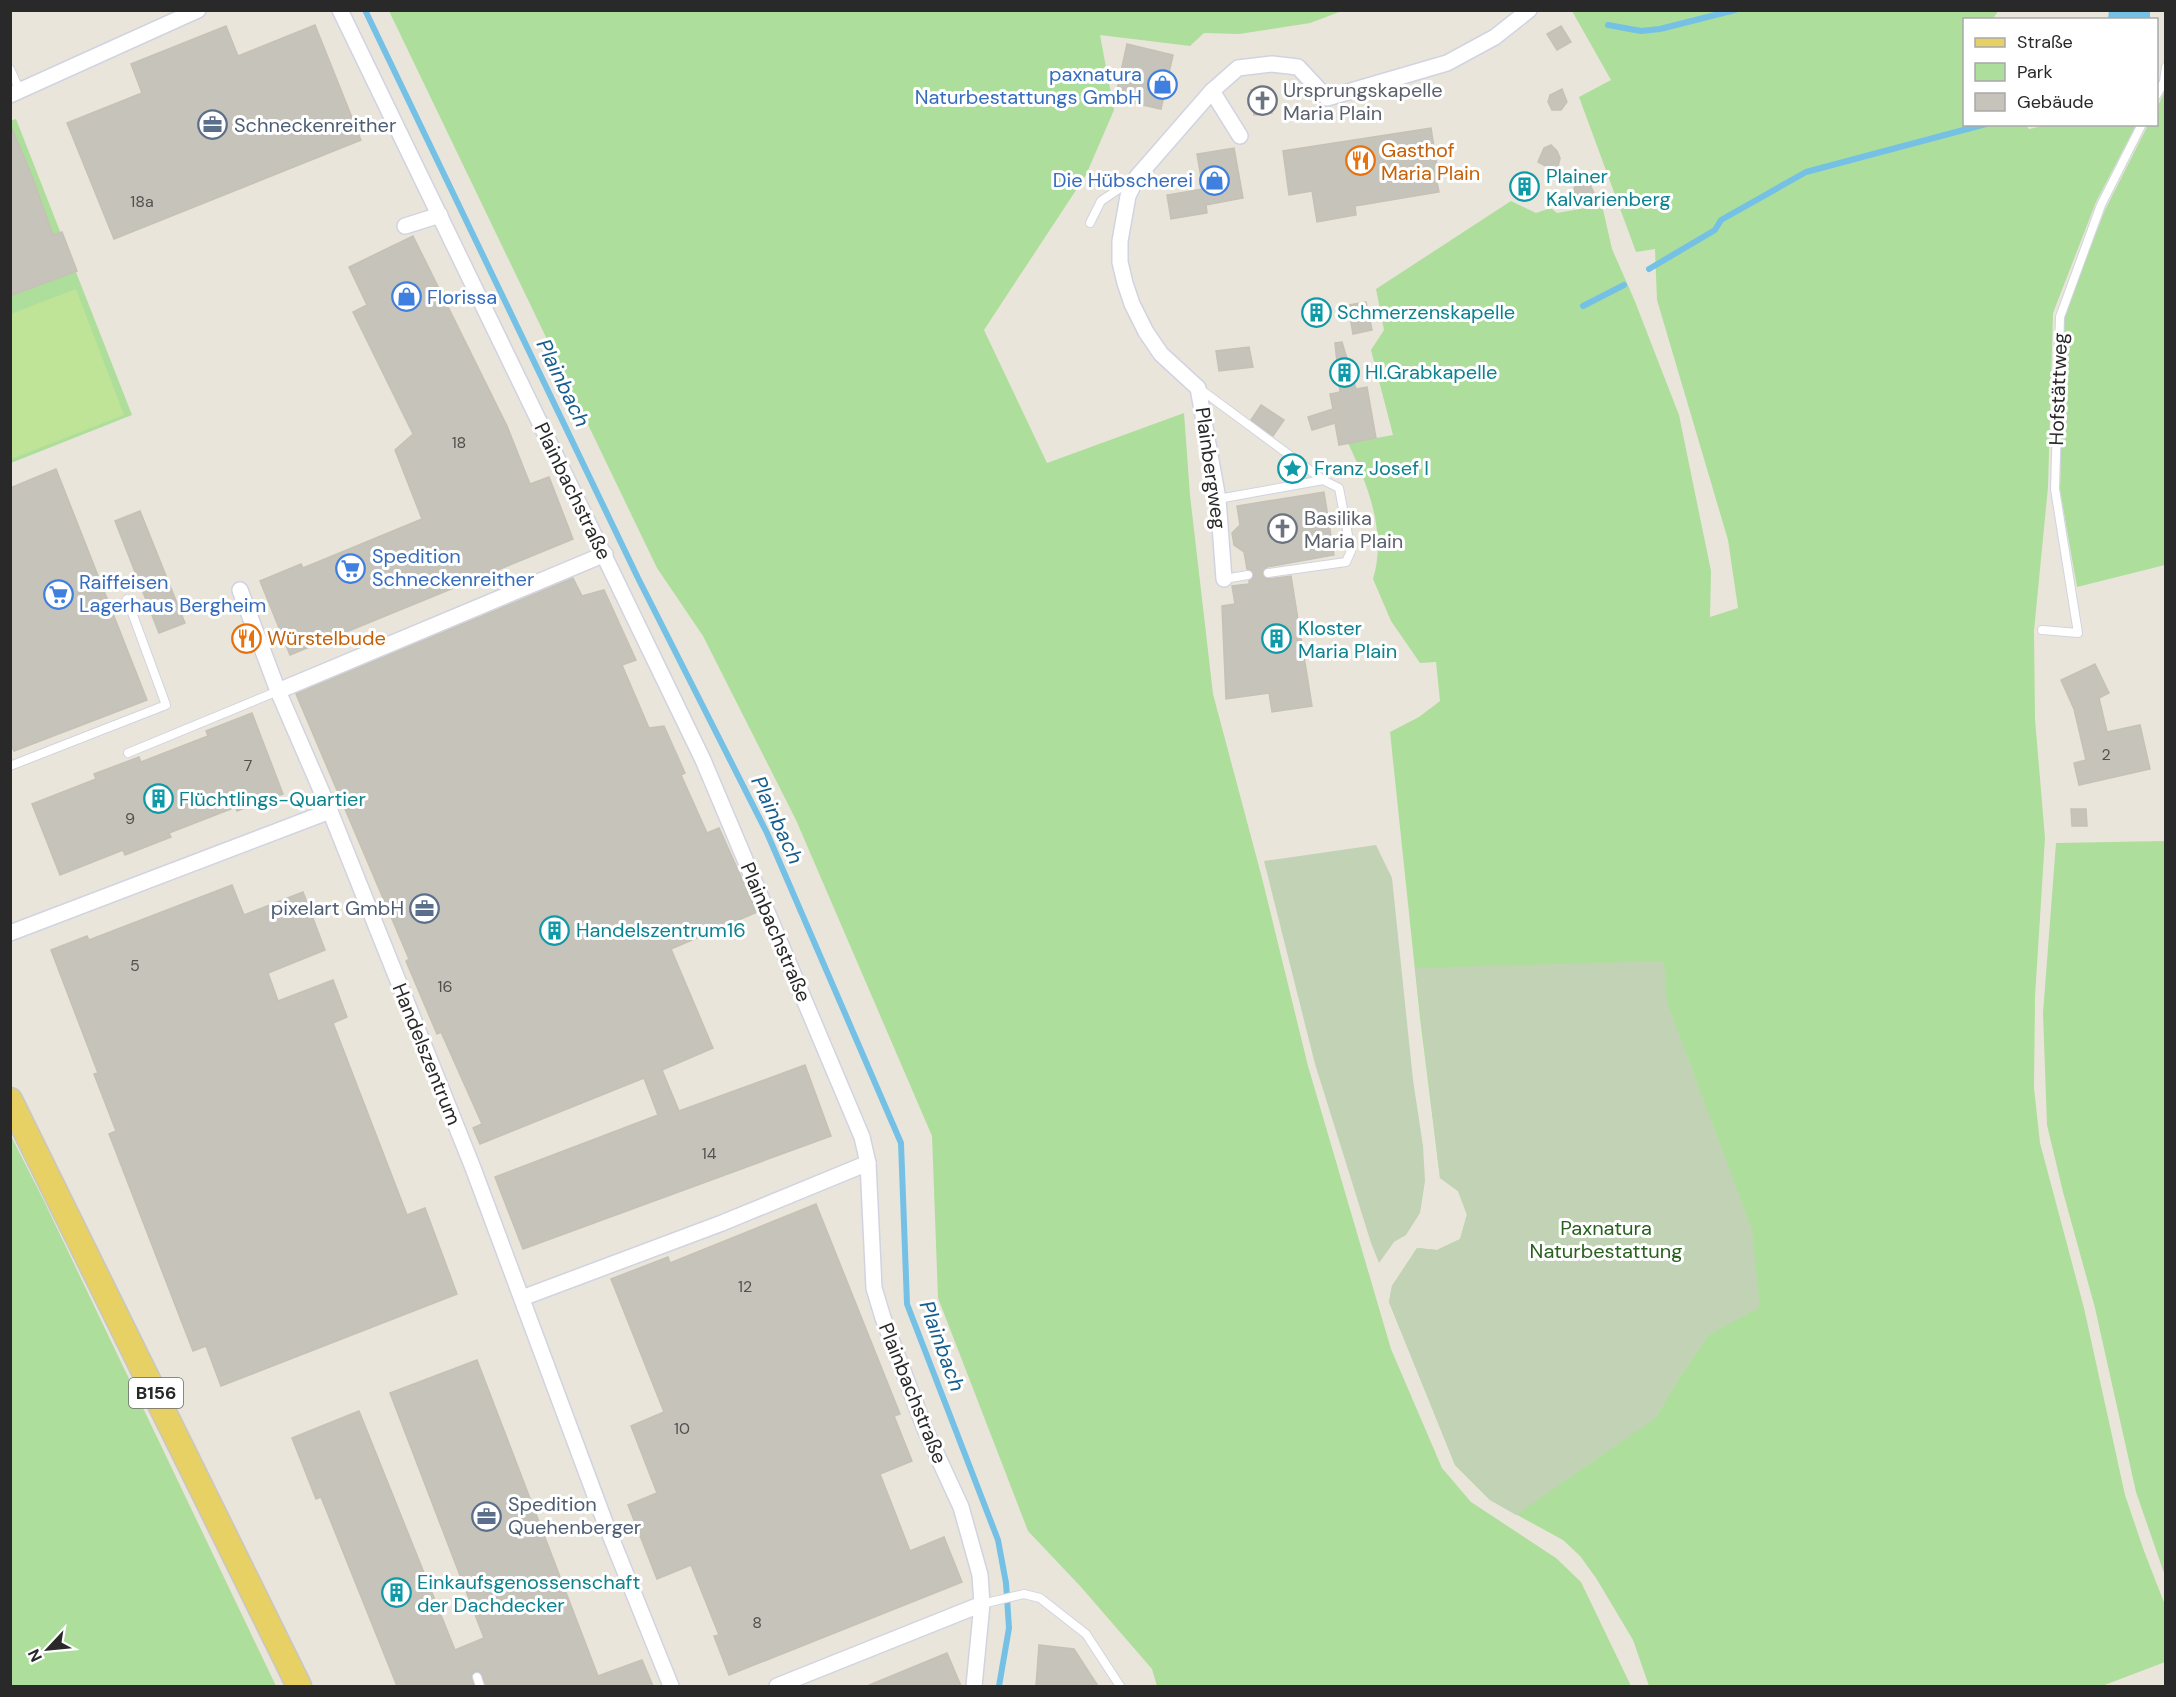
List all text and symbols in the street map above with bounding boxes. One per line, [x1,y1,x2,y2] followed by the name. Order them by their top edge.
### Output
[1963,18,2158,126] legend
[2017,30,2073,54] text: Straße
[2017,60,2053,84] text: Park
[915,61,1142,110] place label: paxnatura Naturbestattungs GmbH
[1147,69,1179,101] shop icon: paxnatura Naturbestattungs GmbH
[1283,77,1443,126] place label: Ursprungskapelle Maria Plain
[1246,85,1278,117] church icon: Ursprungskapelle Maria Plain
[2017,90,2094,114] text: Gebäude
[197,109,229,141] office icon: Schneckenreither
[234,112,396,138] place label: Schneckenreither
[1381,137,1480,186] place label: Gasthof Maria Plain
[1344,145,1376,177] restaurant icon: Gasthof Maria Plain
[1546,163,1671,212] place label: Plainer Kalvarienberg
[1198,164,1230,196] shop icon: Die Hübscherei
[1053,167,1193,193] place label: Die Hübscherei
[1509,171,1541,203] building icon: Plainer Kalvarienberg
[130,191,154,212] house number: 18a
[390,281,422,313] shop icon: Florissa
[427,284,497,310] place label: Florissa
[1300,296,1332,328] building icon: Schmerzenskapelle
[1337,299,1515,325] place label: Schmerzenskapelle
[2043,332,2073,446] street label: Hofstättweg
[530,334,596,432] water label: Plainbach
[1328,356,1360,388] building icon: Hl.Grabkapelle
[1365,359,1497,385] place label: Hl.Grabkapelle
[1190,405,1232,531] street label: Plainbergweg
[529,418,617,564] street label: Plainbachstraße
[452,432,466,453] house number: 18
[1277,452,1309,484] place icon: Franz Josef I
[1314,455,1429,481] place label: Franz Josef I
[1304,505,1403,554] place label: Basilika Maria Plain
[1267,513,1299,545] church icon: Basilika Maria Plain
[372,543,534,592] place label: Spedition Schneckenreither
[335,552,367,584] supermarket icon: Spedition Schneckenreither
[79,569,266,618] place label: Raiffeisen Lagerhaus Bergheim
[42,578,74,610] supermarket icon: Raiffeisen Lagerhaus Bergheim
[1298,615,1397,664] place label: Kloster Maria Plain
[230,622,262,654] restaurant icon: Würstelbude
[1261,623,1293,655] building icon: Kloster Maria Plain
[267,625,386,651] place label: Würstelbude
[2101,744,2111,765] house number: 2
[244,755,252,776] house number: 7
[744,771,810,869] water label: Plainbach
[142,783,174,815] building icon: Flüchtlings-Quartier
[179,786,366,812] place label: Flüchtlings-Quartier
[125,808,135,829] house number: 9
[735,858,817,1006] street label: Plainbachstraße
[409,892,441,924] office icon: pixelart GmbH
[271,895,404,921] place label: pixelart GmbH
[539,914,571,946] building icon: Handelszentrum16
[576,917,746,943] place label: Handelszentrum16
[130,955,140,976] house number: 5
[437,976,453,997] house number: 16
[387,979,467,1129] street label: Handelszentrum
[702,1143,717,1164] house number: 14
[1530,1215,1682,1264] park label: Paxnatura Naturbestattung
[738,1276,752,1297] house number: 12
[913,1297,971,1395] water label: Plainbach
[873,1319,953,1467] street label: Plainbachstraße
[129,1378,183,1408] road number: B156
[674,1418,690,1439] house number: 10
[508,1491,641,1540] place label: Spedition Quehenberger
[471,1500,503,1532] office icon: Spedition Quehenberger
[417,1569,640,1618] place label: Einkaufsgenossenschaft der Dachdecker
[380,1577,412,1609] building icon: Einkaufsgenossenschaft der Dachdecker
[752,1612,762,1633] house number: 8
[18,1619,78,1679] north arrow
[23,1646,47,1665] text: N

